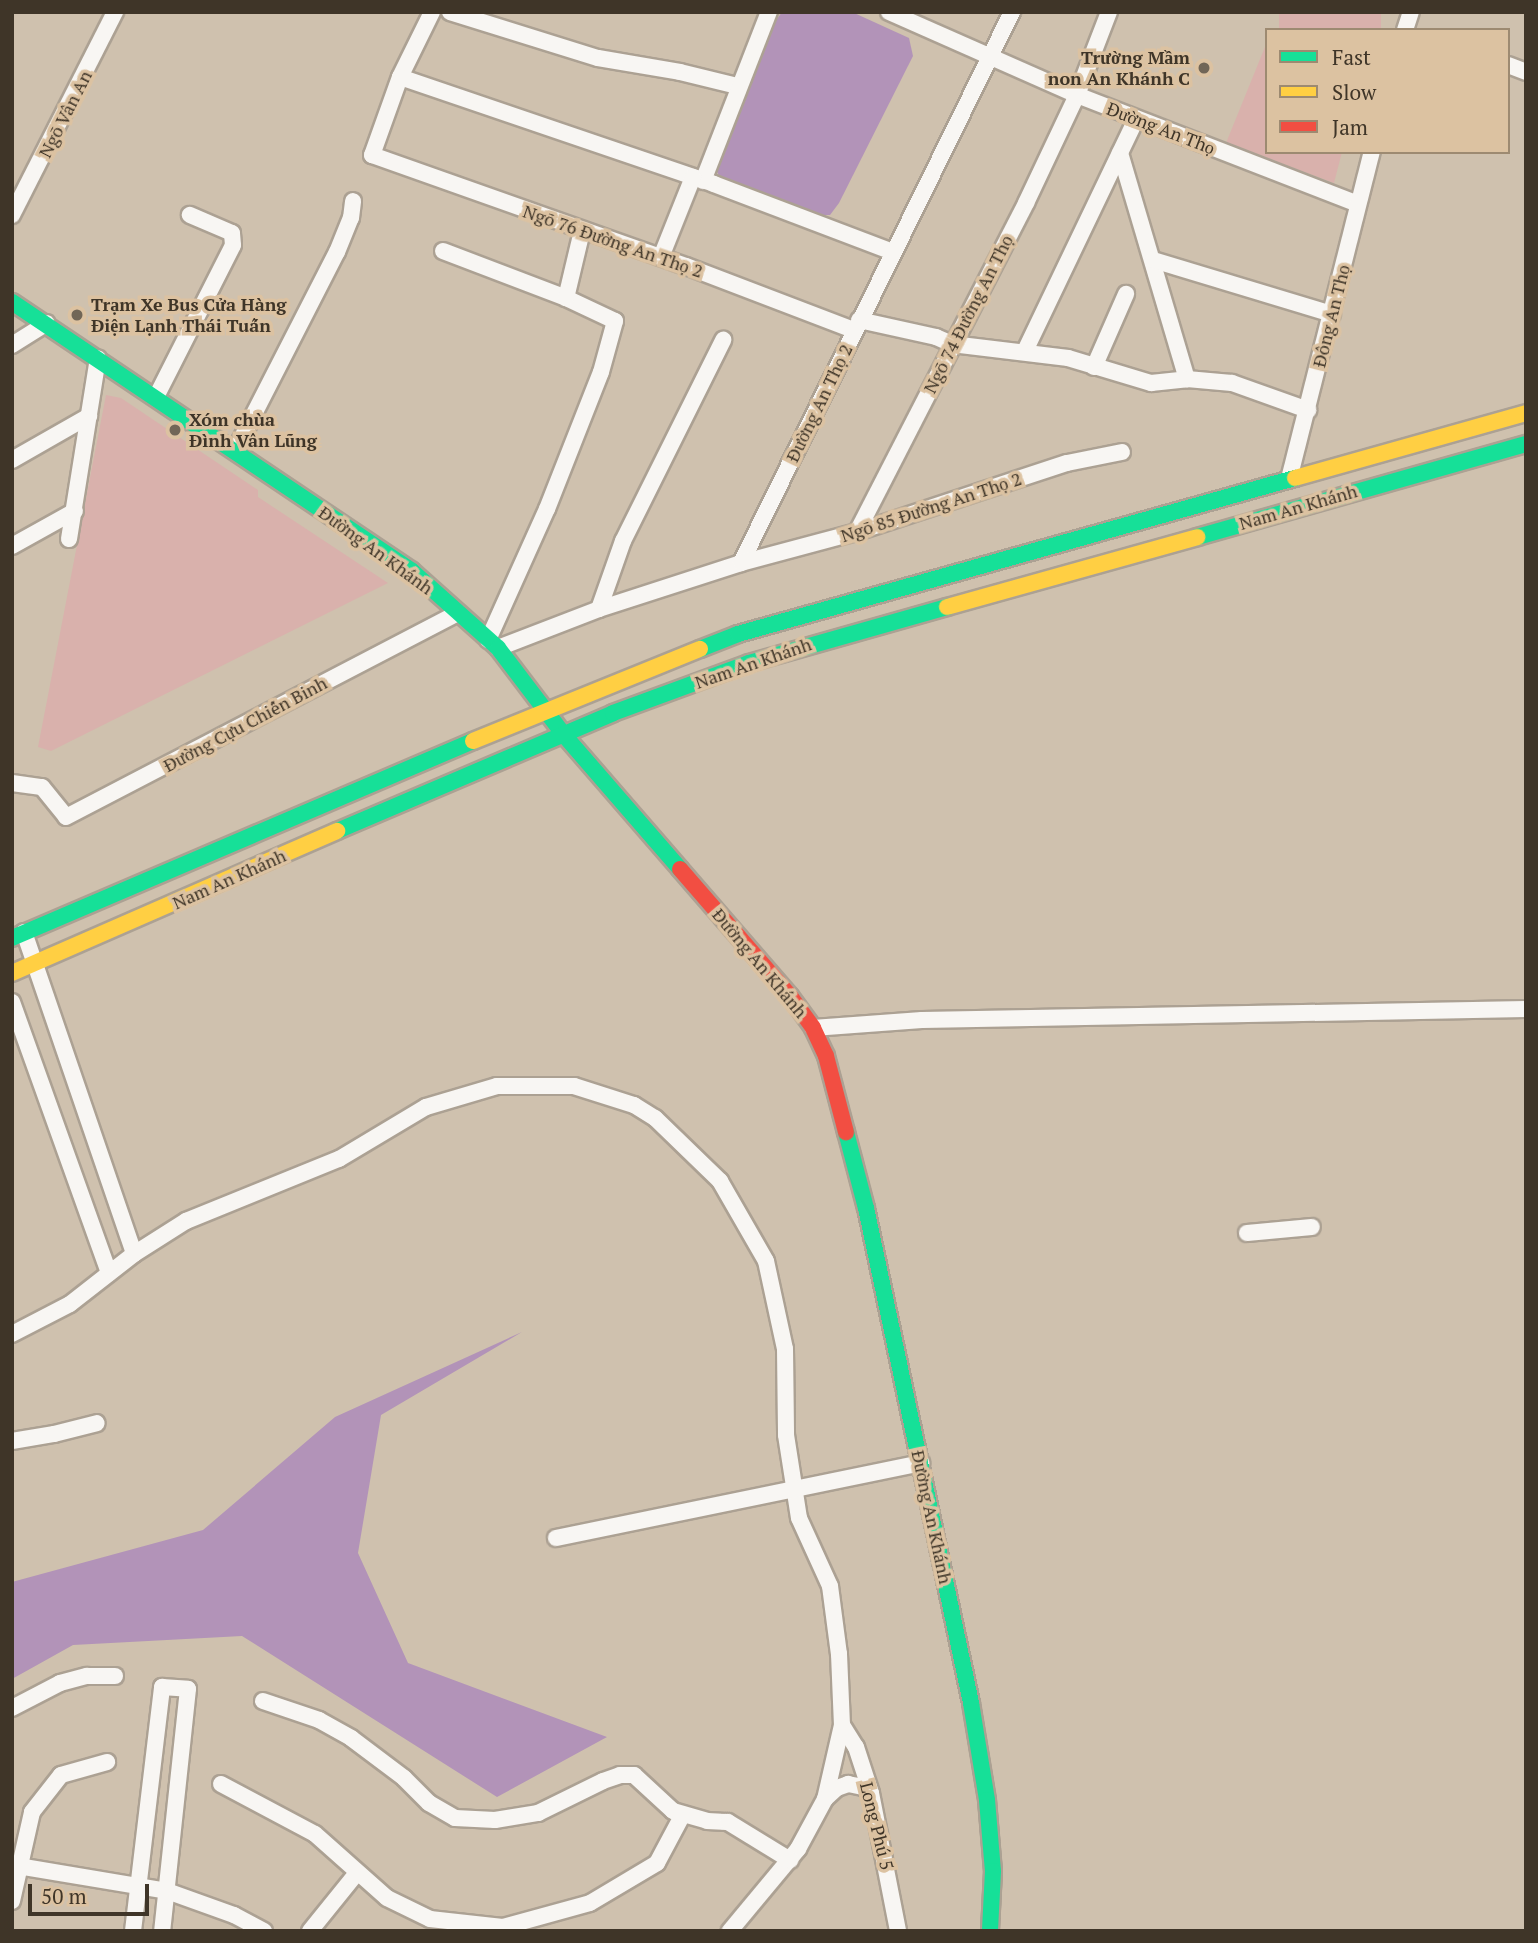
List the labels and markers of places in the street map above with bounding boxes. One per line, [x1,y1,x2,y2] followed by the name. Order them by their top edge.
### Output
[1048,47,1190,90] place label: Trường Mầm non An Khánh C
[1196,60,1212,76] marker: Trường Mầm non An Khánh C
[91,294,286,336] place label: Trạm Xe Bus Cửa Hàng Điện Lạnh Thái Tuấn
[69,307,85,323] marker: Trạm Xe Bus Cửa Hàng Điện Lạnh Thái Tuấn
[189,409,317,452] place label: Xóm chùa Đình Vân Lũng
[167,422,183,438] marker: Xóm chùa Đình Vân Lũng

